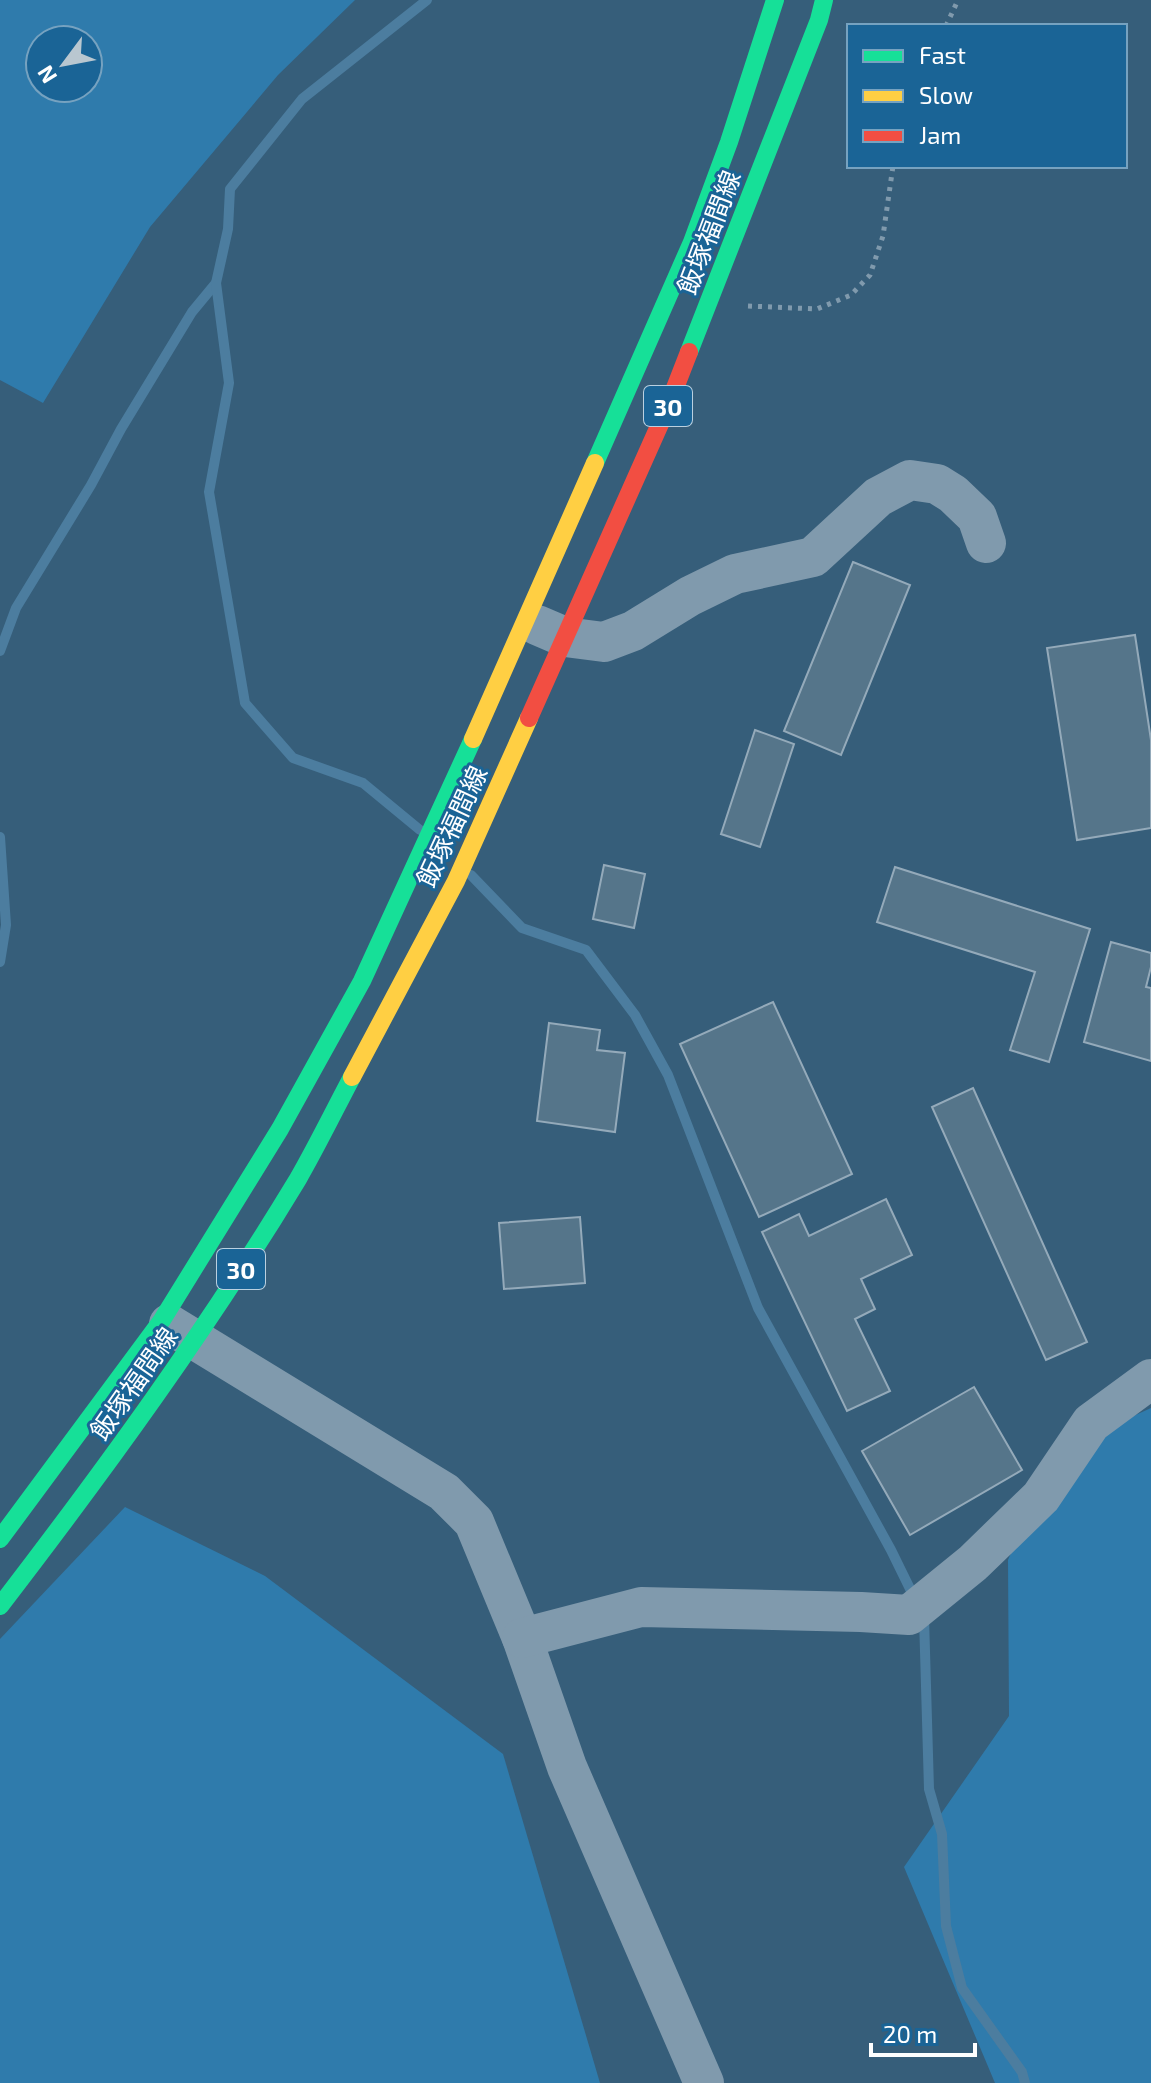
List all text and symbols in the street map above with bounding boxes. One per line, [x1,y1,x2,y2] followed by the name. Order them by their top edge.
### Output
[24,24,104,104] north arrow
[847,24,1127,168] legend
[919,40,966,69] text: Fast
[31,62,61,89] text: N
[919,80,973,109] text: Slow
[919,120,961,149] text: Jam
[670,166,746,298] street label: 飯塚福間線
[644,386,692,426] road number: 30
[409,761,493,891] street label: 飯塚福間線
[217,1249,265,1289] road number: 30
[83,1321,183,1445] street label: 飯塚福間線
[871,2007,975,2057] scale bar
[883,2019,937,2048] text: 20 m

